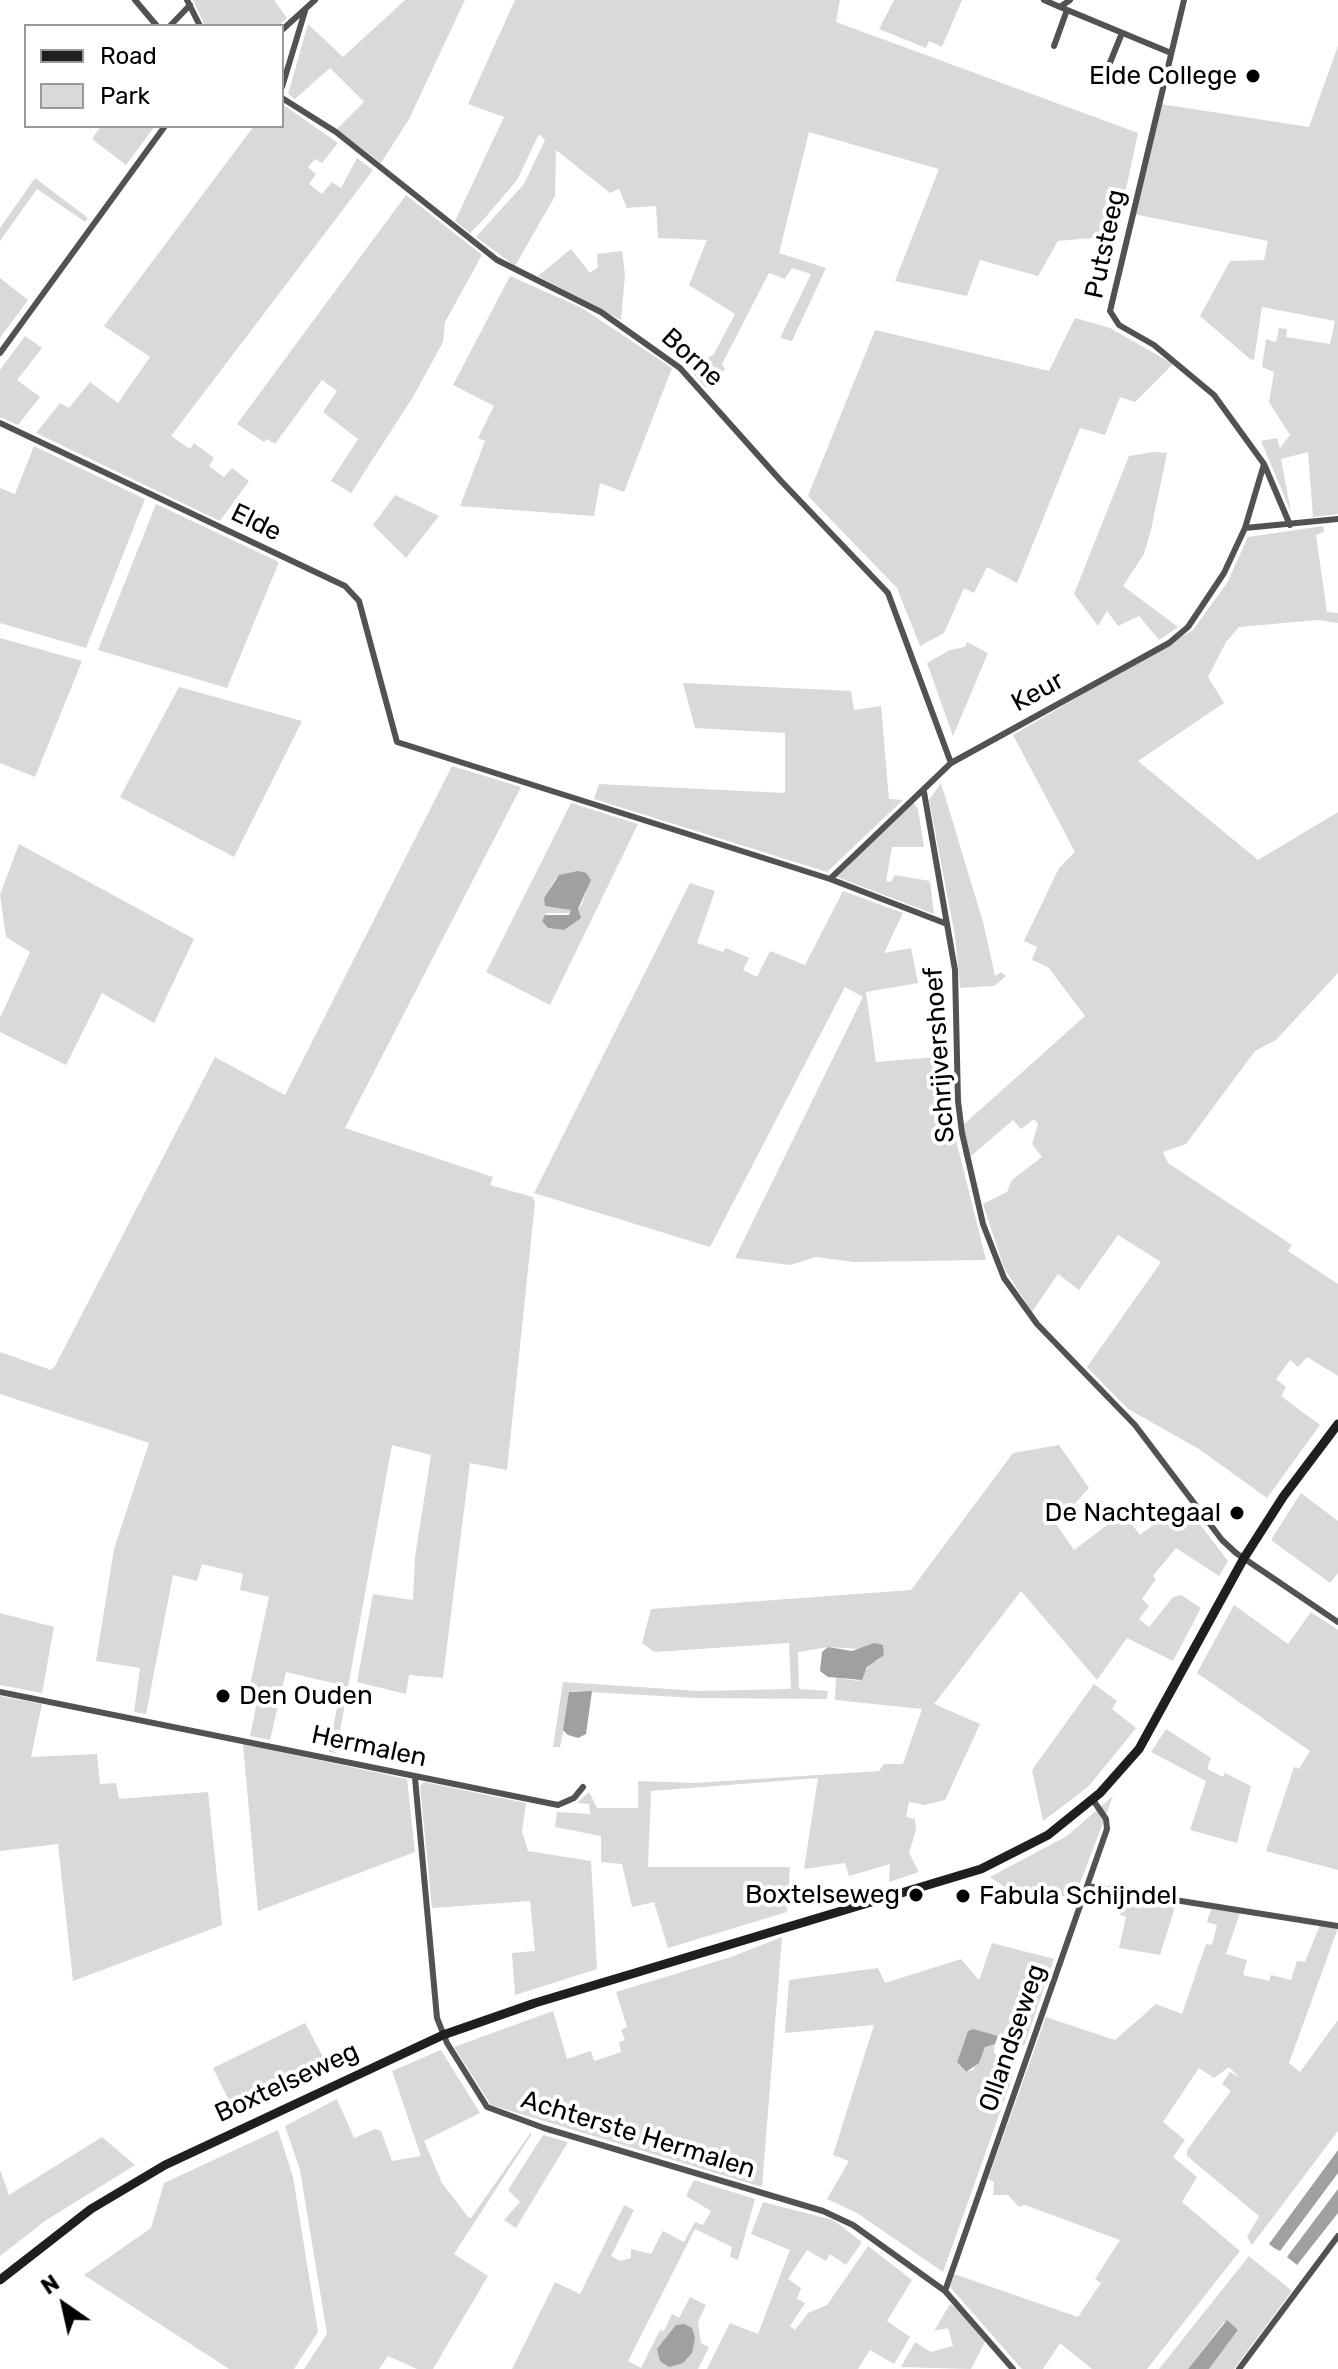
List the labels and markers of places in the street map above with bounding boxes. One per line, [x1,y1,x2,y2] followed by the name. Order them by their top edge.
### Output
[1089,60,1237,92] place label: Elde College
[1244,67,1262,85] marker: Elde College
[1044,1497,1221,1529] place label: De Nachtegaal
[1228,1504,1246,1522] marker: De Nachtegaal
[239,1680,373,1712] place label: Den Ouden
[214,1687,232,1705] marker: Den Ouden
[745,1879,900,1911] place label: Boxtelseweg
[979,1880,1177,1912] place label: Fabula Schijndel
[907,1886,925,1904] marker: Boxtelseweg
[954,1887,972,1905] marker: Fabula Schijndel

